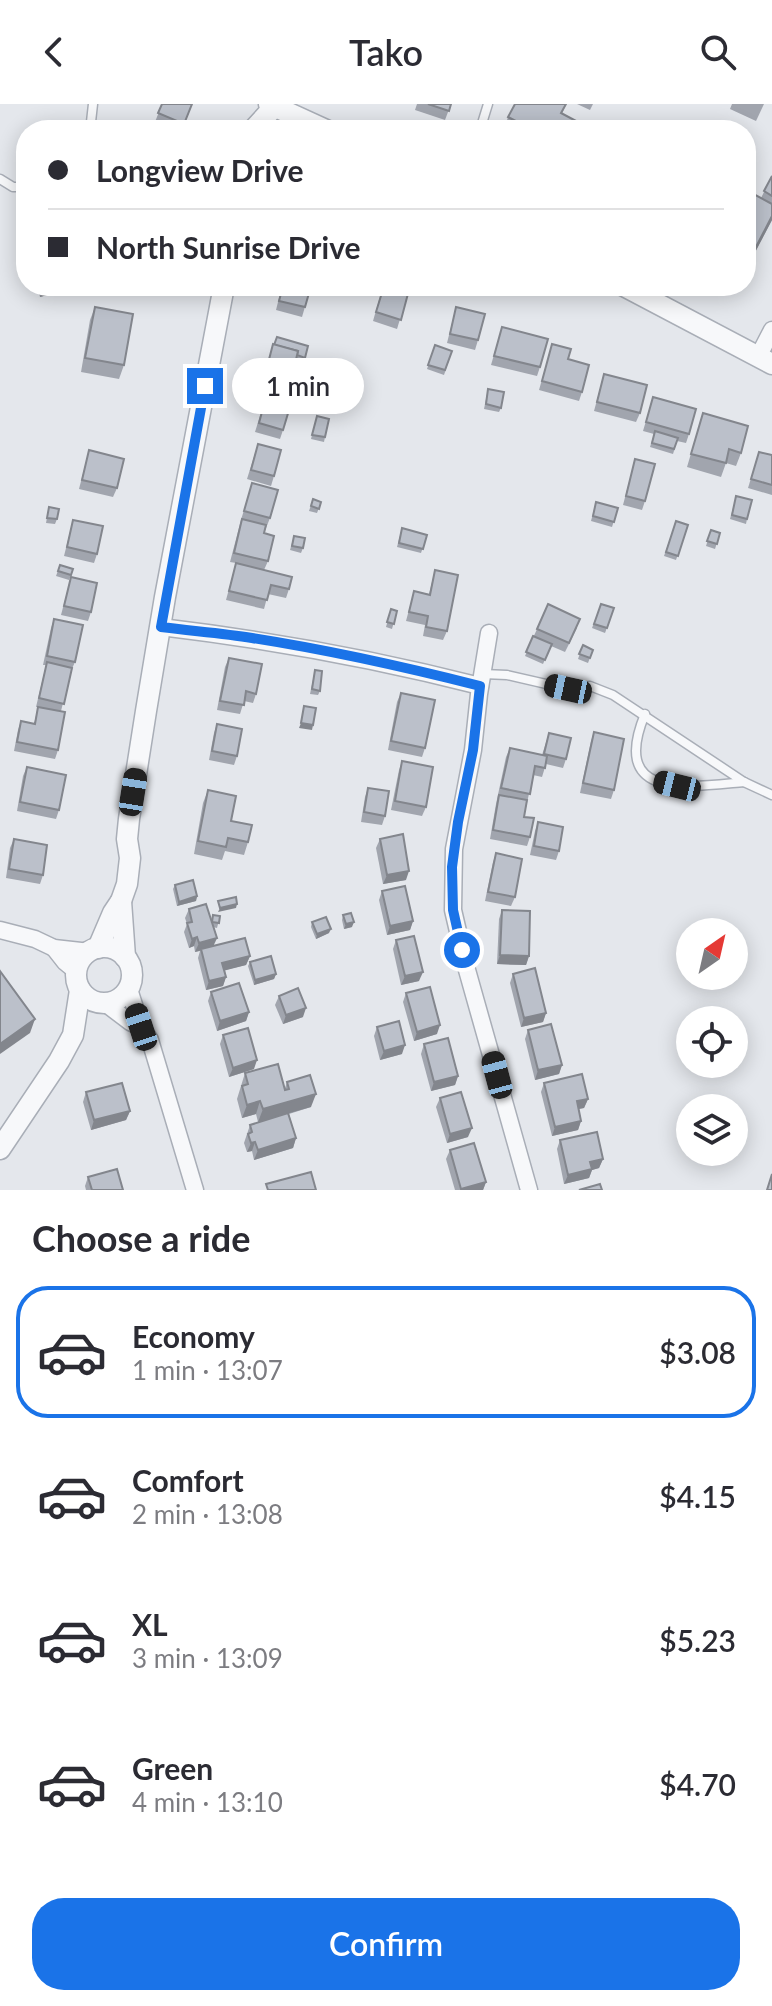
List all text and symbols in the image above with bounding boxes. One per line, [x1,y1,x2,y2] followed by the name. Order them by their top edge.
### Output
[32,30,76,74] icon: back
[349,30,423,74] text: Tako
[696,30,740,74] icon: search
[96,152,304,188] text: Longview Drive
[96,229,361,265] text: North Sunrise Drive
[233,358,365,414] callout: 1 min
[187,368,223,404] route end
[266,370,330,402] text: 1 min
[542,672,594,706] car
[117,766,149,818] car
[651,769,703,803] car
[676,918,748,990] north arrow
[676,918,748,1166] map controls
[444,932,480,968] route start
[122,1000,160,1054] car
[676,1006,748,1078] button: locate
[479,1049,515,1101] car
[676,1094,748,1166] button: layers
[32,1216,251,1260] text: Choose a ride
[36,1316,108,1388] icon: car
[132,1318,255,1354] text: Economy
[659,1334,736,1370] text: $3.08
[132,1354,283,1386] text: 1 min · 13:07
[36,1460,108,1532] icon: car
[132,1462,244,1498] text: Comfort
[659,1478,736,1514] text: $4.15
[132,1498,283,1530] text: 2 min · 13:08
[36,1604,108,1676] icon: car
[132,1606,168,1642] text: XL
[659,1622,736,1658] text: $5.23
[132,1642,283,1674] text: 3 min · 13:09
[36,1748,108,1820] icon: car
[132,1750,213,1786] text: Green
[659,1766,736,1802] text: $4.70
[132,1786,283,1818] text: 4 min · 13:10
[32,1898,740,1990] button: Confirm

